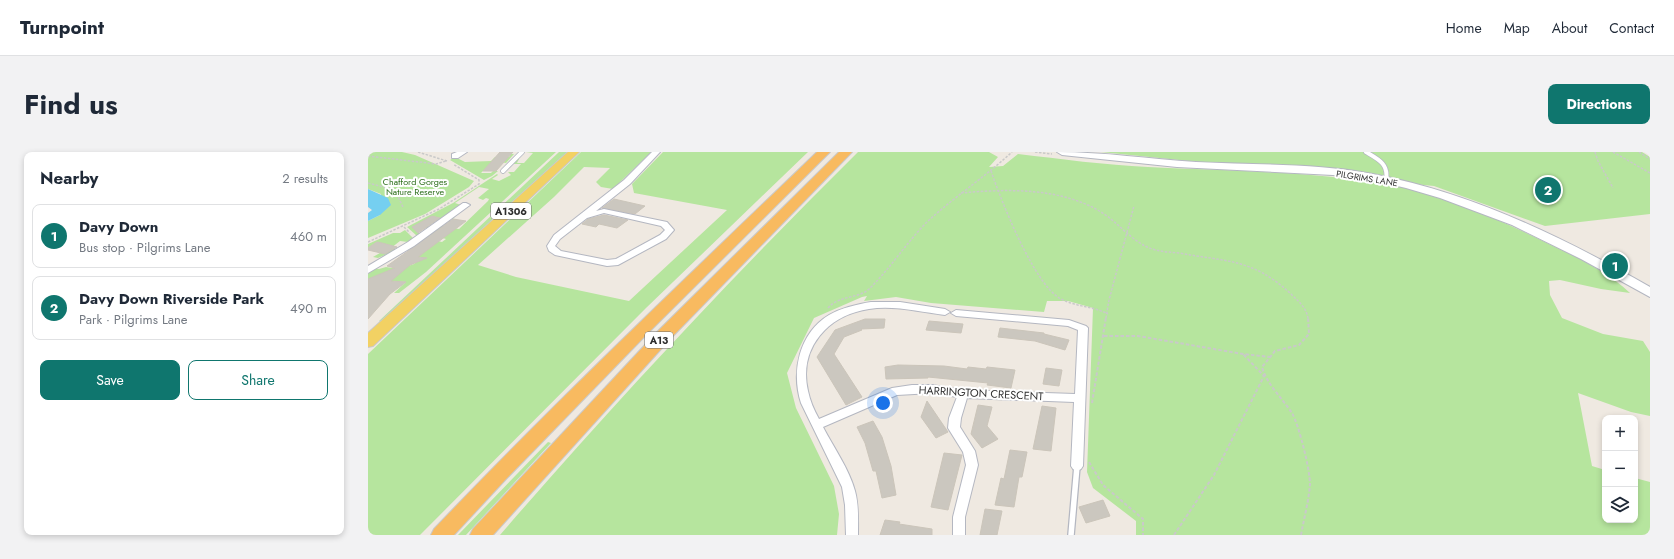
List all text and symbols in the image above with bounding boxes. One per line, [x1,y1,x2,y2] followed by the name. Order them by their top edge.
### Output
[20,14,104,41] text: Turnpoint
[1446,18,1482,38] text: Home
[1504,18,1530,38] text: Map
[1552,18,1587,38] text: About
[1609,18,1654,38] text: Contact
[24,84,118,125] text: Find us
[1548,84,1650,124] button: Directions
[40,166,98,190] text: Nearby
[1335,167,1399,189] street label: PILGRIMS LANE
[282,169,328,188] text: 2 results
[383,175,448,198] park label: Chafford Gorges Nature Reserve
[1535,175,1561,205] pin: 2
[491,203,531,219] road number: A1306
[79,216,158,238] text: Davy Down
[51,227,57,246] text: 1
[290,227,327,246] text: 460 m
[79,238,210,257] text: Bus stop · Pilgrims Lane
[1602,251,1628,281] pin: 1
[79,288,264,310] text: Davy Down Riverside Park
[50,299,58,318] text: 2
[290,299,327,318] text: 490 m
[79,310,188,329] text: Park · Pilgrims Lane
[645,332,673,348] road number: A13
[40,360,180,400] button: Save
[188,360,328,400] button: Share
[918,382,1044,404] street label: HARRINGTON CRESCENT
[873,393,893,413] your location
[1602,415,1638,523] map controls
[1602,415,1638,451] button: +
[1602,451,1638,487] button: −
[1602,487,1638,523] button: layers

